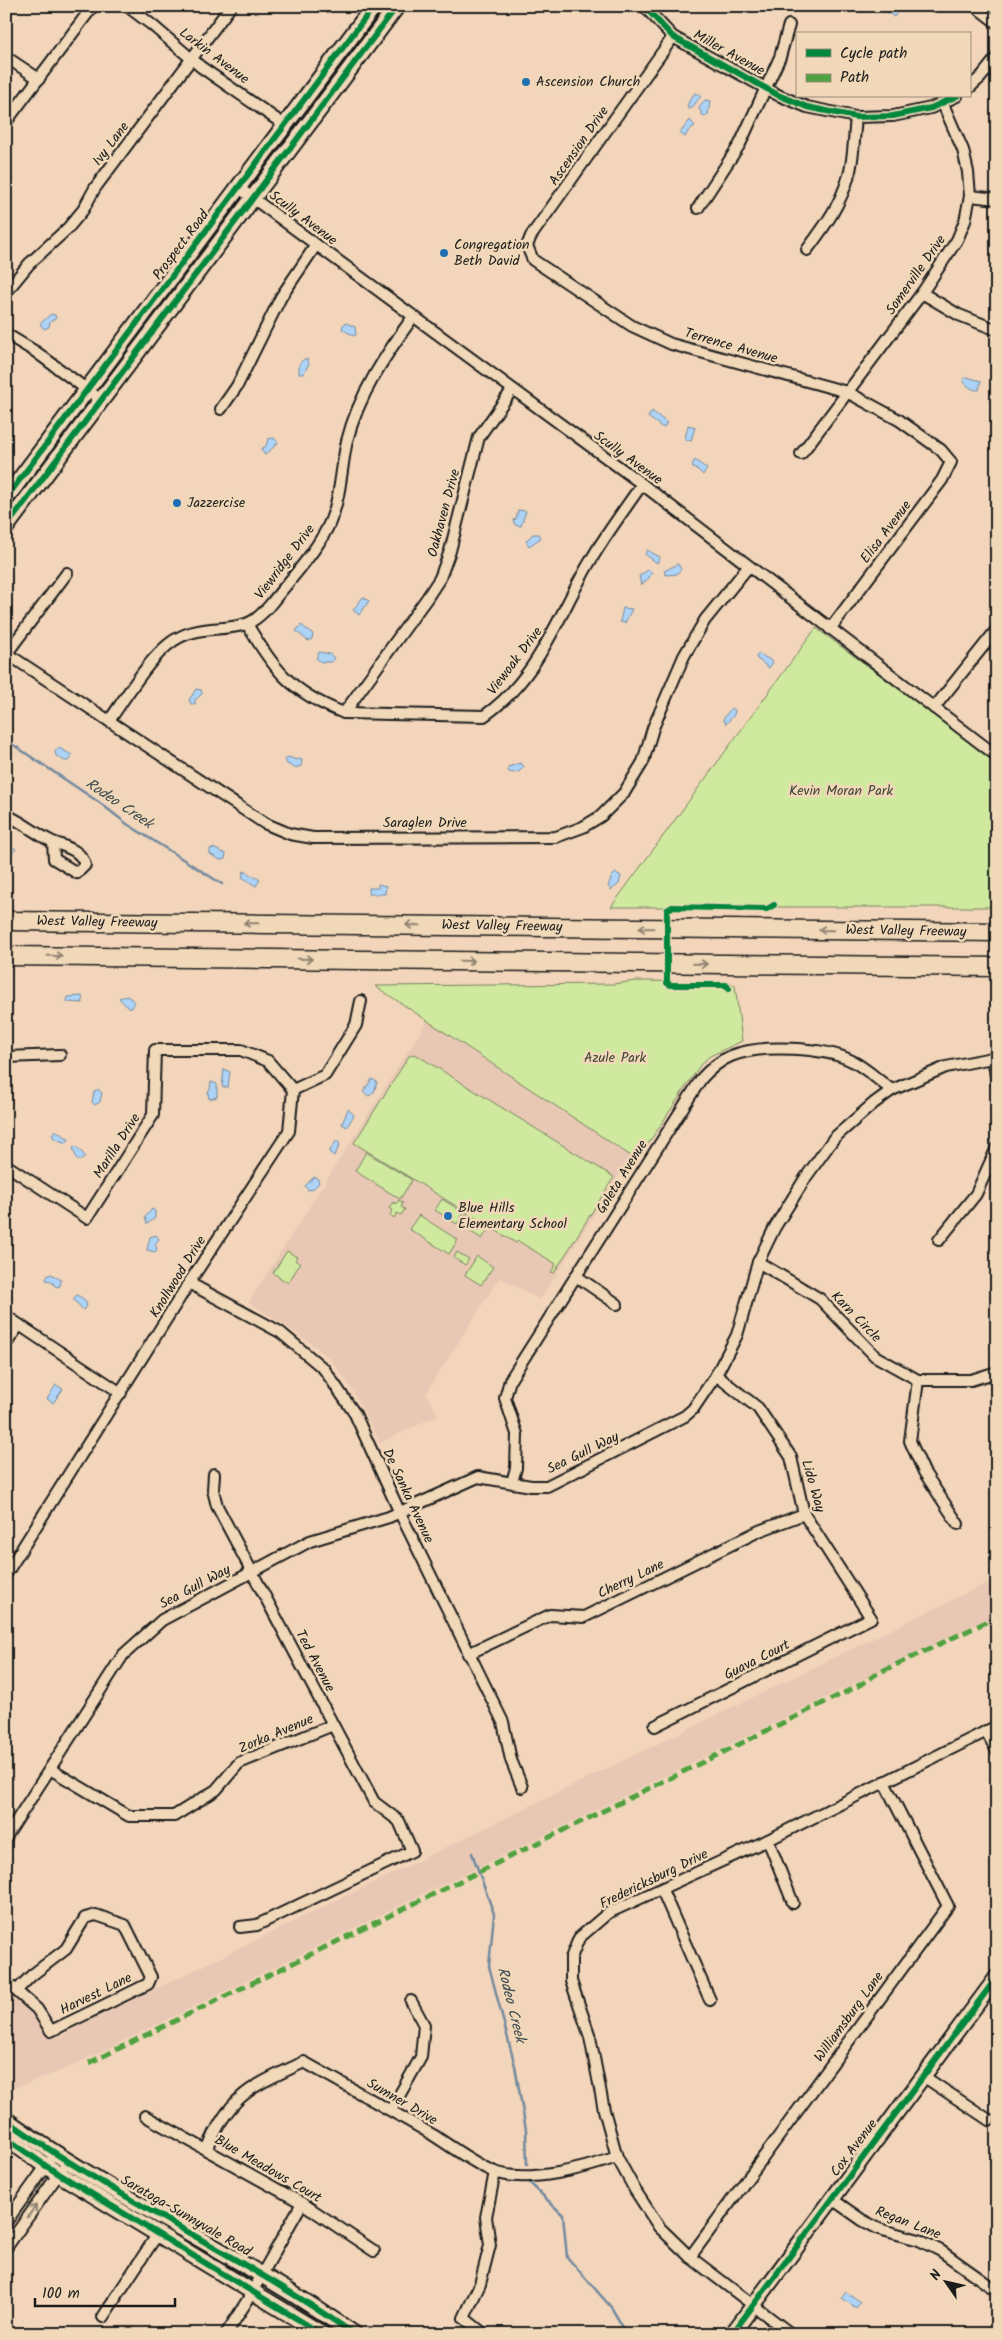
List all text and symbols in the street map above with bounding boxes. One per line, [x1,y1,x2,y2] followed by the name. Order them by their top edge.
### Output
[174,22,254,90] street label: Larkin Avenue
[689,24,769,82] street label: Miller Avenue
[796,32,970,98] legend
[840,42,907,66] text: Cycle path
[840,66,869,90] text: Path
[536,71,640,93] place label: Ascension Church
[520,76,532,88] marker: Ascension Church
[543,101,615,190] street label: Ascension Drive
[87,117,135,171] street label: Ivy Lane
[264,185,342,251] street label: Scully Avenue
[147,204,215,285] street label: Prospect Road
[880,230,952,319] street label: Somerville Drive
[454,234,530,272] place label: Congregation Beth David
[438,247,450,259] marker: Congregation Beth David
[682,322,781,370] street label: Terrence Avenue
[589,425,668,491] street label: Scully Avenue
[422,466,466,559] street label: Oakhaven Drive
[187,492,246,514] place label: Jazzercise
[855,495,918,568] street label: Elisa Avenue
[171,497,183,509] marker: Jazzercise
[249,519,321,604] street label: Viewridge Drive
[482,622,549,700] street label: Viewoak Drive
[80,772,159,837] water label: Rodeo Creek
[789,780,893,802] park label: Kevin Moran Park
[383,812,468,834] street label: Saraglen Drive
[36,910,158,934] street label: West Valley Freeway
[441,914,563,938] street label: West Valley Freeway
[243,919,259,928] one-way arrow
[845,919,967,943] street label: West Valley Freeway
[405,920,422,930] one-way arrow
[638,923,654,933] one-way arrow
[818,925,834,935] one-way arrow
[46,951,63,961] one-way arrow
[296,954,313,964] one-way arrow
[459,956,475,966] one-way arrow
[692,959,708,969] one-way arrow
[584,1047,646,1069] park label: Azule Park
[88,1108,147,1183] street label: Marilla Drive
[591,1135,654,1218] street label: Goleta Avenue
[458,1197,567,1235] place label: Blue Hills Elementary School
[442,1210,454,1222] marker: Blue Hills Elementary School
[144,1231,212,1322] street label: Knollwood Drive
[826,1286,887,1348] street label: Karn Circle
[543,1426,623,1480] street label: Sea Gull Way
[376,1445,440,1548] street label: De Sanka Avenue
[795,1457,831,1515] street label: Lido Way
[594,1553,669,1605] street label: Cherry Lane
[156,1559,235,1615] street label: Sea Gull Way
[289,1626,341,1697] street label: Ted Avenue
[720,1634,794,1686] street label: Guava Court
[235,1708,318,1760] street label: Zorka Avenue
[596,1843,713,1915] street label: Fredericksburg Drive
[490,1965,532,2047] water label: Rodeo Creek
[56,1967,136,2021] street label: Harvest Lane
[809,1967,890,2067] street label: Williamsburg Lane
[362,2073,442,2132] street label: Sumner Drive
[825,2114,884,2182] street label: Cox Avenue
[210,2129,326,2209] street label: Blue Meadows Court
[116,2169,257,2263] street label: Saratoga-Sunnyvale Road
[872,2200,945,2246] street label: Regan Lane
[27,2204,37,2218] one-way arrow
[920,2258,970,2308] north arrow
[924,2265,948,2285] text: N
[35,2275,175,2307] scale bar
[42,2282,80,2306] text: 100 m

